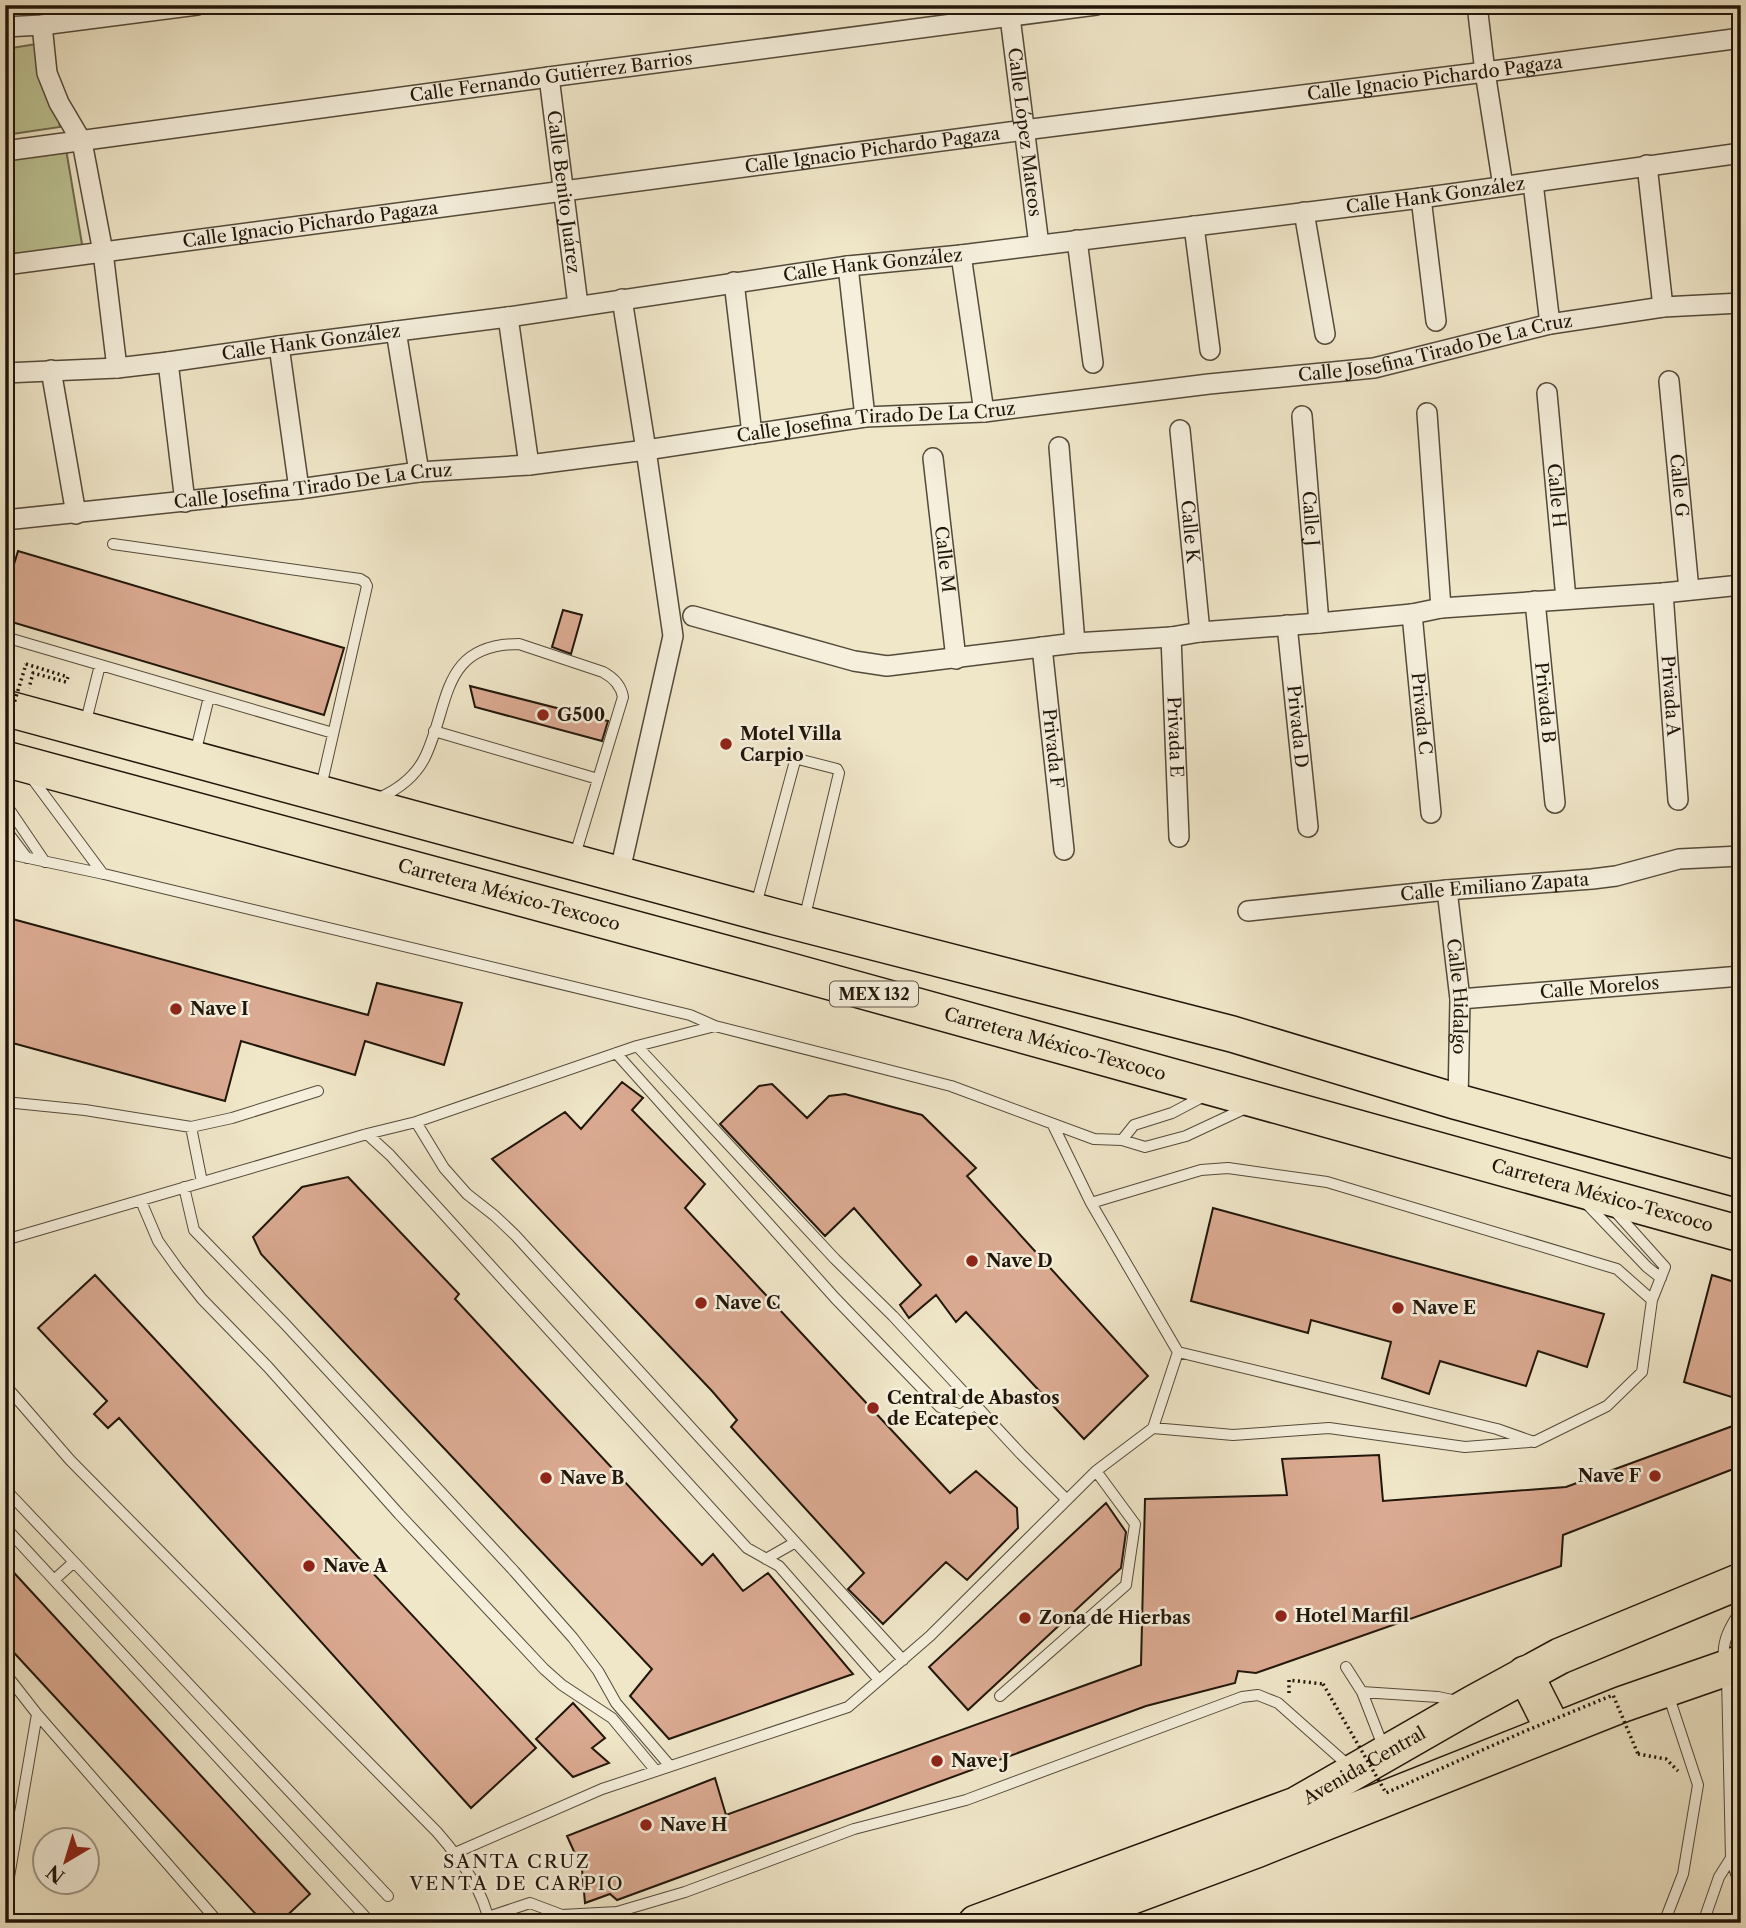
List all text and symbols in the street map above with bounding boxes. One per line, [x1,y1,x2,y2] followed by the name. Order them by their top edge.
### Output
[1003,46,1046,218] street label: Calle López Mateos
[408,47,694,107] street label: Calle Fernando Gutiérrez Barrios
[1306,51,1564,105] street label: Calle Ignacio Pichardo Pagaza
[542,109,585,275] street label: Calle Benito Juárez
[743,122,1002,178] street label: Calle Ignacio Pichardo Pagaza
[1345,173,1526,218] street label: Calle Hank González
[181,197,440,252] street label: Calle Ignacio Pichardo Pagaza
[782,244,963,287] street label: Calle Hank González
[1297,310,1574,386] street label: Calle Josefina Tirado De La Cruz
[220,320,402,365] street label: Calle Hank González
[735,397,1017,447] street label: Calle Josefina Tirado De La Cruz
[1665,453,1693,519] street label: Calle G
[173,459,453,513] street label: Calle Josefina Tirado De La Cruz
[1543,462,1570,529] street label: Calle H
[1297,490,1324,547] street label: Calle J
[1176,499,1204,565] street label: Calle K
[930,525,959,594] street label: Calle M
[1657,654,1684,738] street label: Privada A
[1530,661,1560,744] street label: Privada B
[1407,671,1436,756] street label: Privada C
[1282,684,1313,769] street label: Privada D
[1162,696,1188,778] street label: Privada E
[557,704,605,726] place label: G500
[535,707,551,723] marker: G500
[1038,707,1068,790] street label: Privada F
[740,723,842,766] place label: Motel Villa Carpio
[718,736,734,752] marker: Motel Villa Carpio
[395,854,623,935] street label: Carretera México-Texcoco
[1399,868,1590,906] street label: Calle Emiliano Zapata
[1442,937,1471,1055] street label: Calle Hidalgo
[1539,972,1660,1003] street label: Calle Morelos
[830,982,918,1006] road number: MEX 132
[190,998,249,1020] place label: Nave I
[168,1001,184,1017] marker: Nave I
[942,1003,1168,1085] street label: Carretera México-Texcoco
[1489,1154,1716,1237] street label: Carretera México-Texcoco
[986,1250,1053,1272] place label: Nave D
[964,1253,980,1269] marker: Nave D
[715,1292,781,1314] place label: Nave C
[693,1295,709,1311] marker: Nave C
[1412,1297,1476,1319] place label: Nave E
[1390,1300,1406,1316] marker: Nave E
[887,1387,1060,1430] place label: Central de Abastos de Ecatepec
[865,1400,881,1416] marker: Central de Abastos de Ecatepec
[1578,1465,1641,1487] place label: Nave F
[560,1467,624,1489] place label: Nave B
[1647,1468,1663,1484] marker: Nave F
[538,1470,554,1486] marker: Nave B
[323,1555,388,1577] place label: Nave A
[301,1558,317,1574] marker: Nave A
[1295,1605,1409,1627] place label: Hotel Marfil
[1039,1607,1191,1629] place label: Zona de Hierbas
[1273,1608,1289,1624] marker: Hotel Marfil
[1017,1610,1033,1626] marker: Zona de Hierbas
[1299,1722,1430,1810] street label: Avenida Central
[951,1750,1009,1772] place label: Nave J
[929,1753,945,1769] marker: Nave J
[660,1814,728,1836] place label: Nave H
[638,1817,654,1833] marker: Nave H
[32,1826,102,1896] north arrow
[409,1850,624,1895] district label: SANTA CRUZ VENTA DE CARPIO
[42,1860,69,1888] text: N

